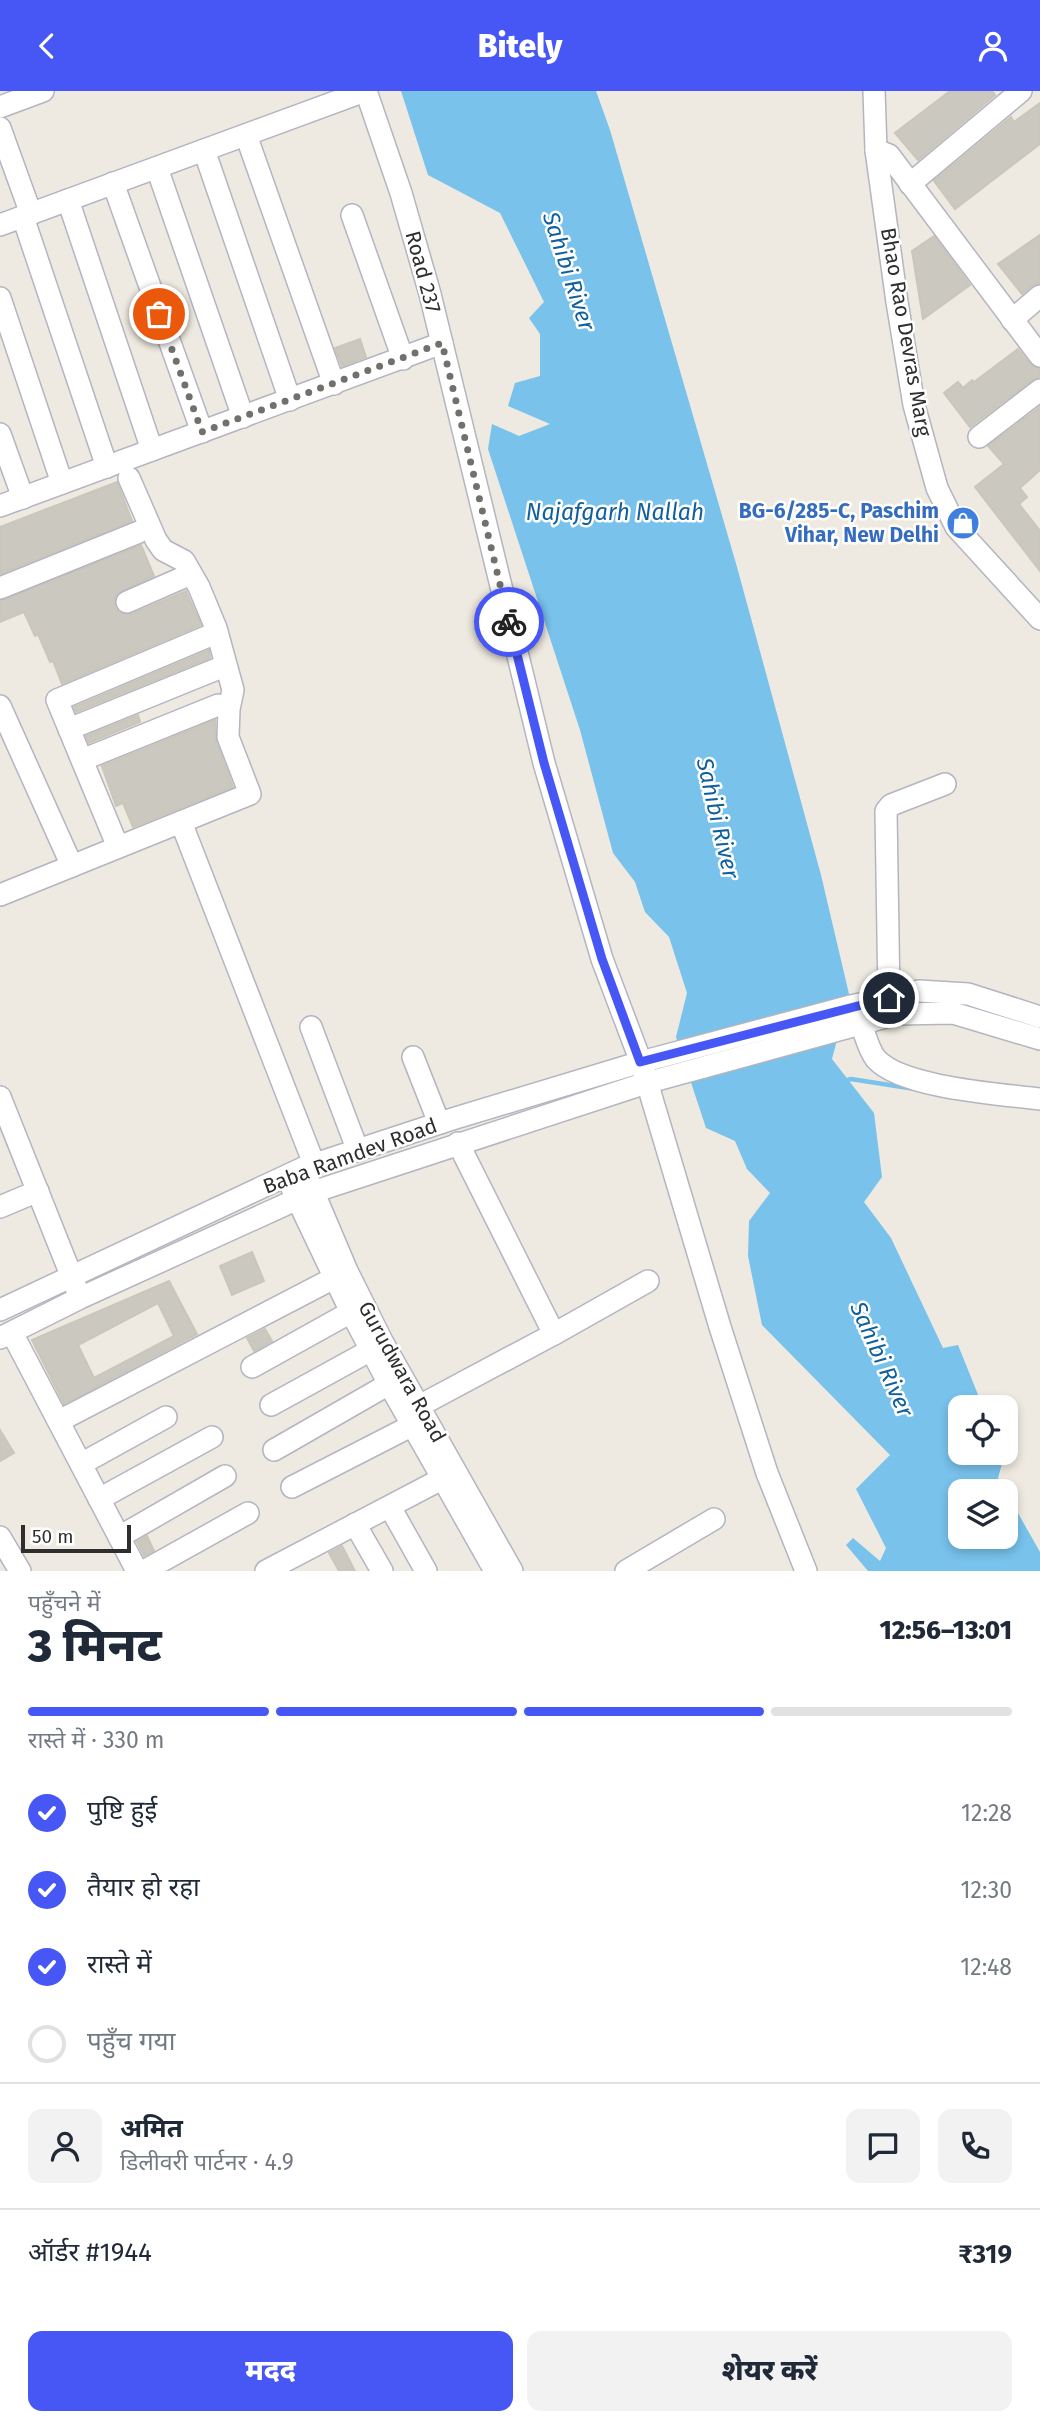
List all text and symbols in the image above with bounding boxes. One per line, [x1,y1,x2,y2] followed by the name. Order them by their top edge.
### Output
[28,27,66,65] icon: back
[478,27,562,65] text: Bitely
[974,27,1012,65] icon: person
[536,207,602,335] water label: Sahibi River
[875,225,937,439] street label: Bhao Rao Devras Marg
[400,228,446,316] street label: Road 237
[129,284,189,344] pin
[140,295,178,333] icon: bag
[526,498,704,526] water label: Najafgarh Nallah
[739,498,939,548] place label: BG-6/285-C, Paschim Vihar, New Delhi
[944,504,982,542] shop icon: BG-6/285-C, Paschim Vihar, New Delhi
[474,587,544,657] courier
[490,603,528,641] icon: bike
[690,754,746,882] water label: Sahibi River
[859,968,919,1028] pin
[870,979,908,1017] icon: home
[259,1112,441,1200] street label: Baba Ramdev Road
[844,1296,920,1422] water label: Sahibi River
[352,1297,452,1447] street label: Gurudwara Road
[948,1395,1018,1549] map controls
[948,1395,1018,1465] button: locate
[948,1479,1018,1549] button: layers
[21,1522,131,1554] scale bar
[32,1525,73,1548] text: 50 m
[28,1589,101,1617] text: पहुँचने में
[879,1615,1012,1646] text: 12:56–13:01
[28,1618,162,1673] text: 3 मिनट
[28,1726,165,1754] text: रास्ते में · 330 m
[28,1794,66,1832] icon: check
[87,1795,157,1826] text: पुष्टि हुई
[961,1799,1012,1827] text: 12:28
[28,1871,66,1909] icon: check
[87,1872,200,1903] text: तैयार हो रहा
[961,1876,1012,1904] text: 12:30
[28,1948,66,1986] icon: check
[87,1949,152,1980] text: रास्ते में
[960,1953,1012,1981] text: 12:48
[87,2026,175,2057] text: पहुँच गया
[28,2109,102,2183] button: person
[846,2109,920,2183] button: chat
[938,2109,1012,2183] button: phone
[120,2113,183,2144] text: अमित
[120,2148,294,2176] text: डिलीवरी पार्टनर · 4.9
[28,2237,152,2268] text: ऑर्डर #1944
[958,2239,1012,2270] text: ₹319
[28,2331,513,2411] button: मदद
[527,2331,1012,2411] button: शेयर करें

